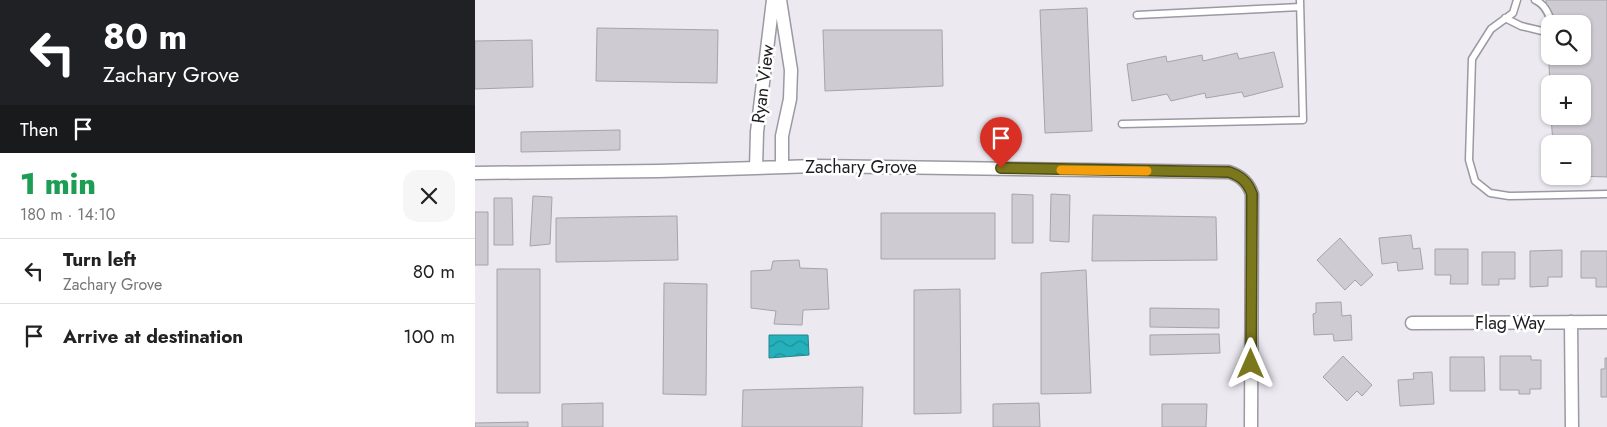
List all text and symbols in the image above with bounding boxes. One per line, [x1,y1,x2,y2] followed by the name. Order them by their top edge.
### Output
[103,12,187,62] text: 80 m
[1541,15,1591,185] map controls
[1541,15,1591,65] button: search
[20,20,85,85] icon: left
[745,42,781,125] street label: Ryan View
[103,58,239,90] text: Zachary Grove
[1541,75,1591,125] button: +
[69,115,97,143] icon: arrive
[20,116,59,143] text: Then
[980,117,1022,168] pin
[987,124,1015,152] icon: arrive
[1541,135,1591,185] button: −
[805,154,917,180] street label: Zachary Grove
[20,162,96,205] text: 1 min
[403,170,455,222] button: close
[20,203,115,226] text: 180 m · 14:10
[63,246,136,273] text: Turn left
[20,257,48,285] icon: left
[413,258,455,285] text: 80 m
[63,273,162,296] text: Zachary Grove
[1475,310,1545,336] street label: Flag Way
[20,322,48,350] icon: arrive
[63,323,243,350] text: Arrive at destination
[403,323,455,350] text: 100 m
[1224,337,1276,389] position arrow

